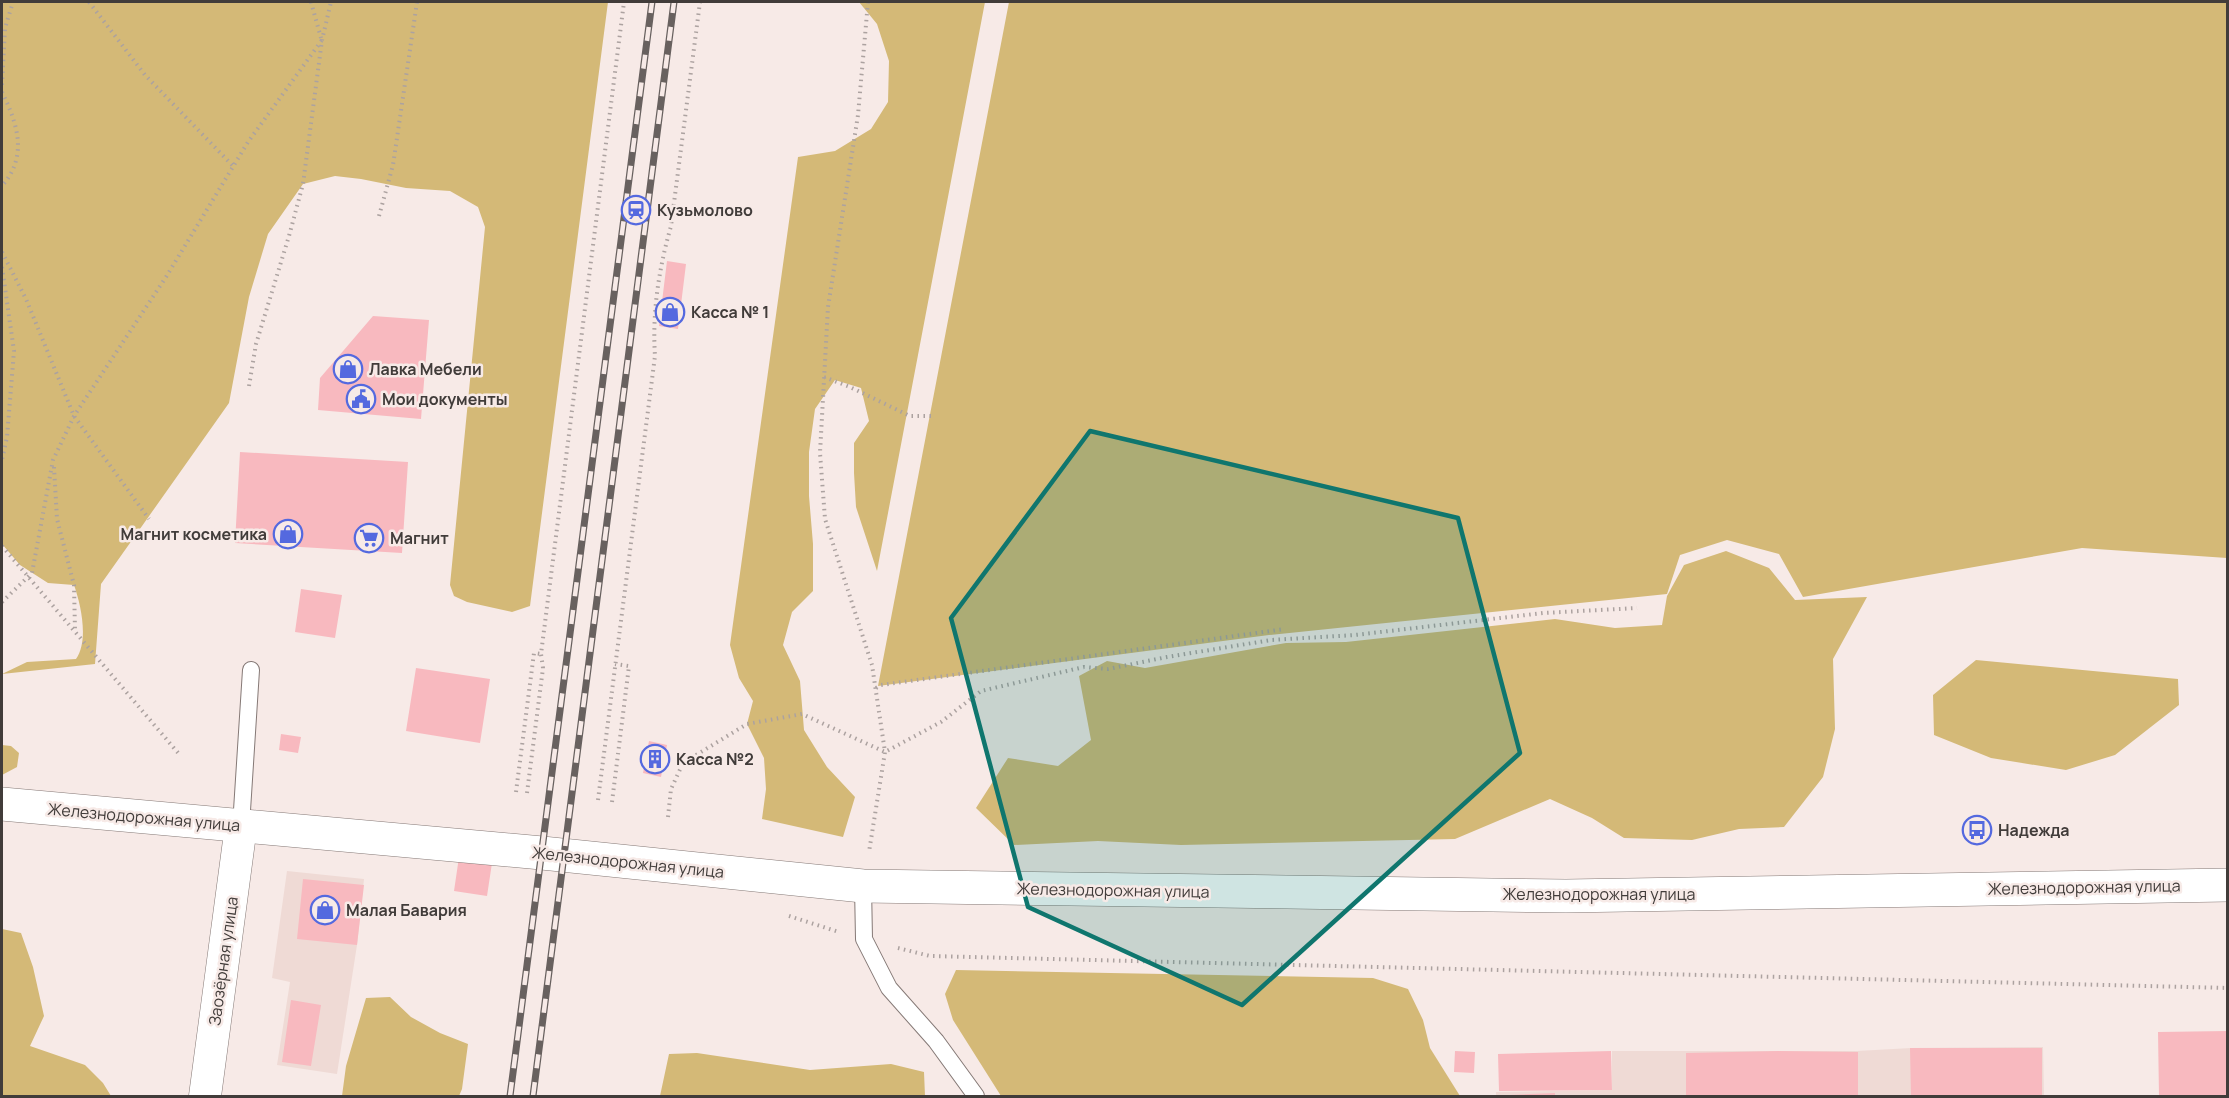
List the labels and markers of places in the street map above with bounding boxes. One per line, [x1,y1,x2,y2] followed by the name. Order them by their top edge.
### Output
[620,194,652,226] station icon: Кузьмолово
[657,199,753,221] place label: Кузьмолово
[654,296,686,328] shop icon: Касса № 1
[691,301,769,323] place label: Касса № 1
[332,353,364,385] shop icon: Лавка Мебели
[369,358,482,380] place label: Лавка Мебели
[345,383,377,415] public building icon: Мои документы
[382,388,508,410] place label: Мои документы
[272,518,304,550] shop icon: Магнит косметика
[353,522,385,554] supermarket icon: Магнит
[120,523,267,545] place label: Магнит косметика
[390,527,449,549] place label: Магнит
[639,743,671,775] building icon: Касса №2
[676,748,754,770] place label: Касса №2
[1961,814,1993,846] bus stop icon: Надежда
[1998,819,2070,841] place label: Надежда
[309,894,341,926] shop icon: Малая Бавария
[346,899,467,921] place label: Малая Бавария

